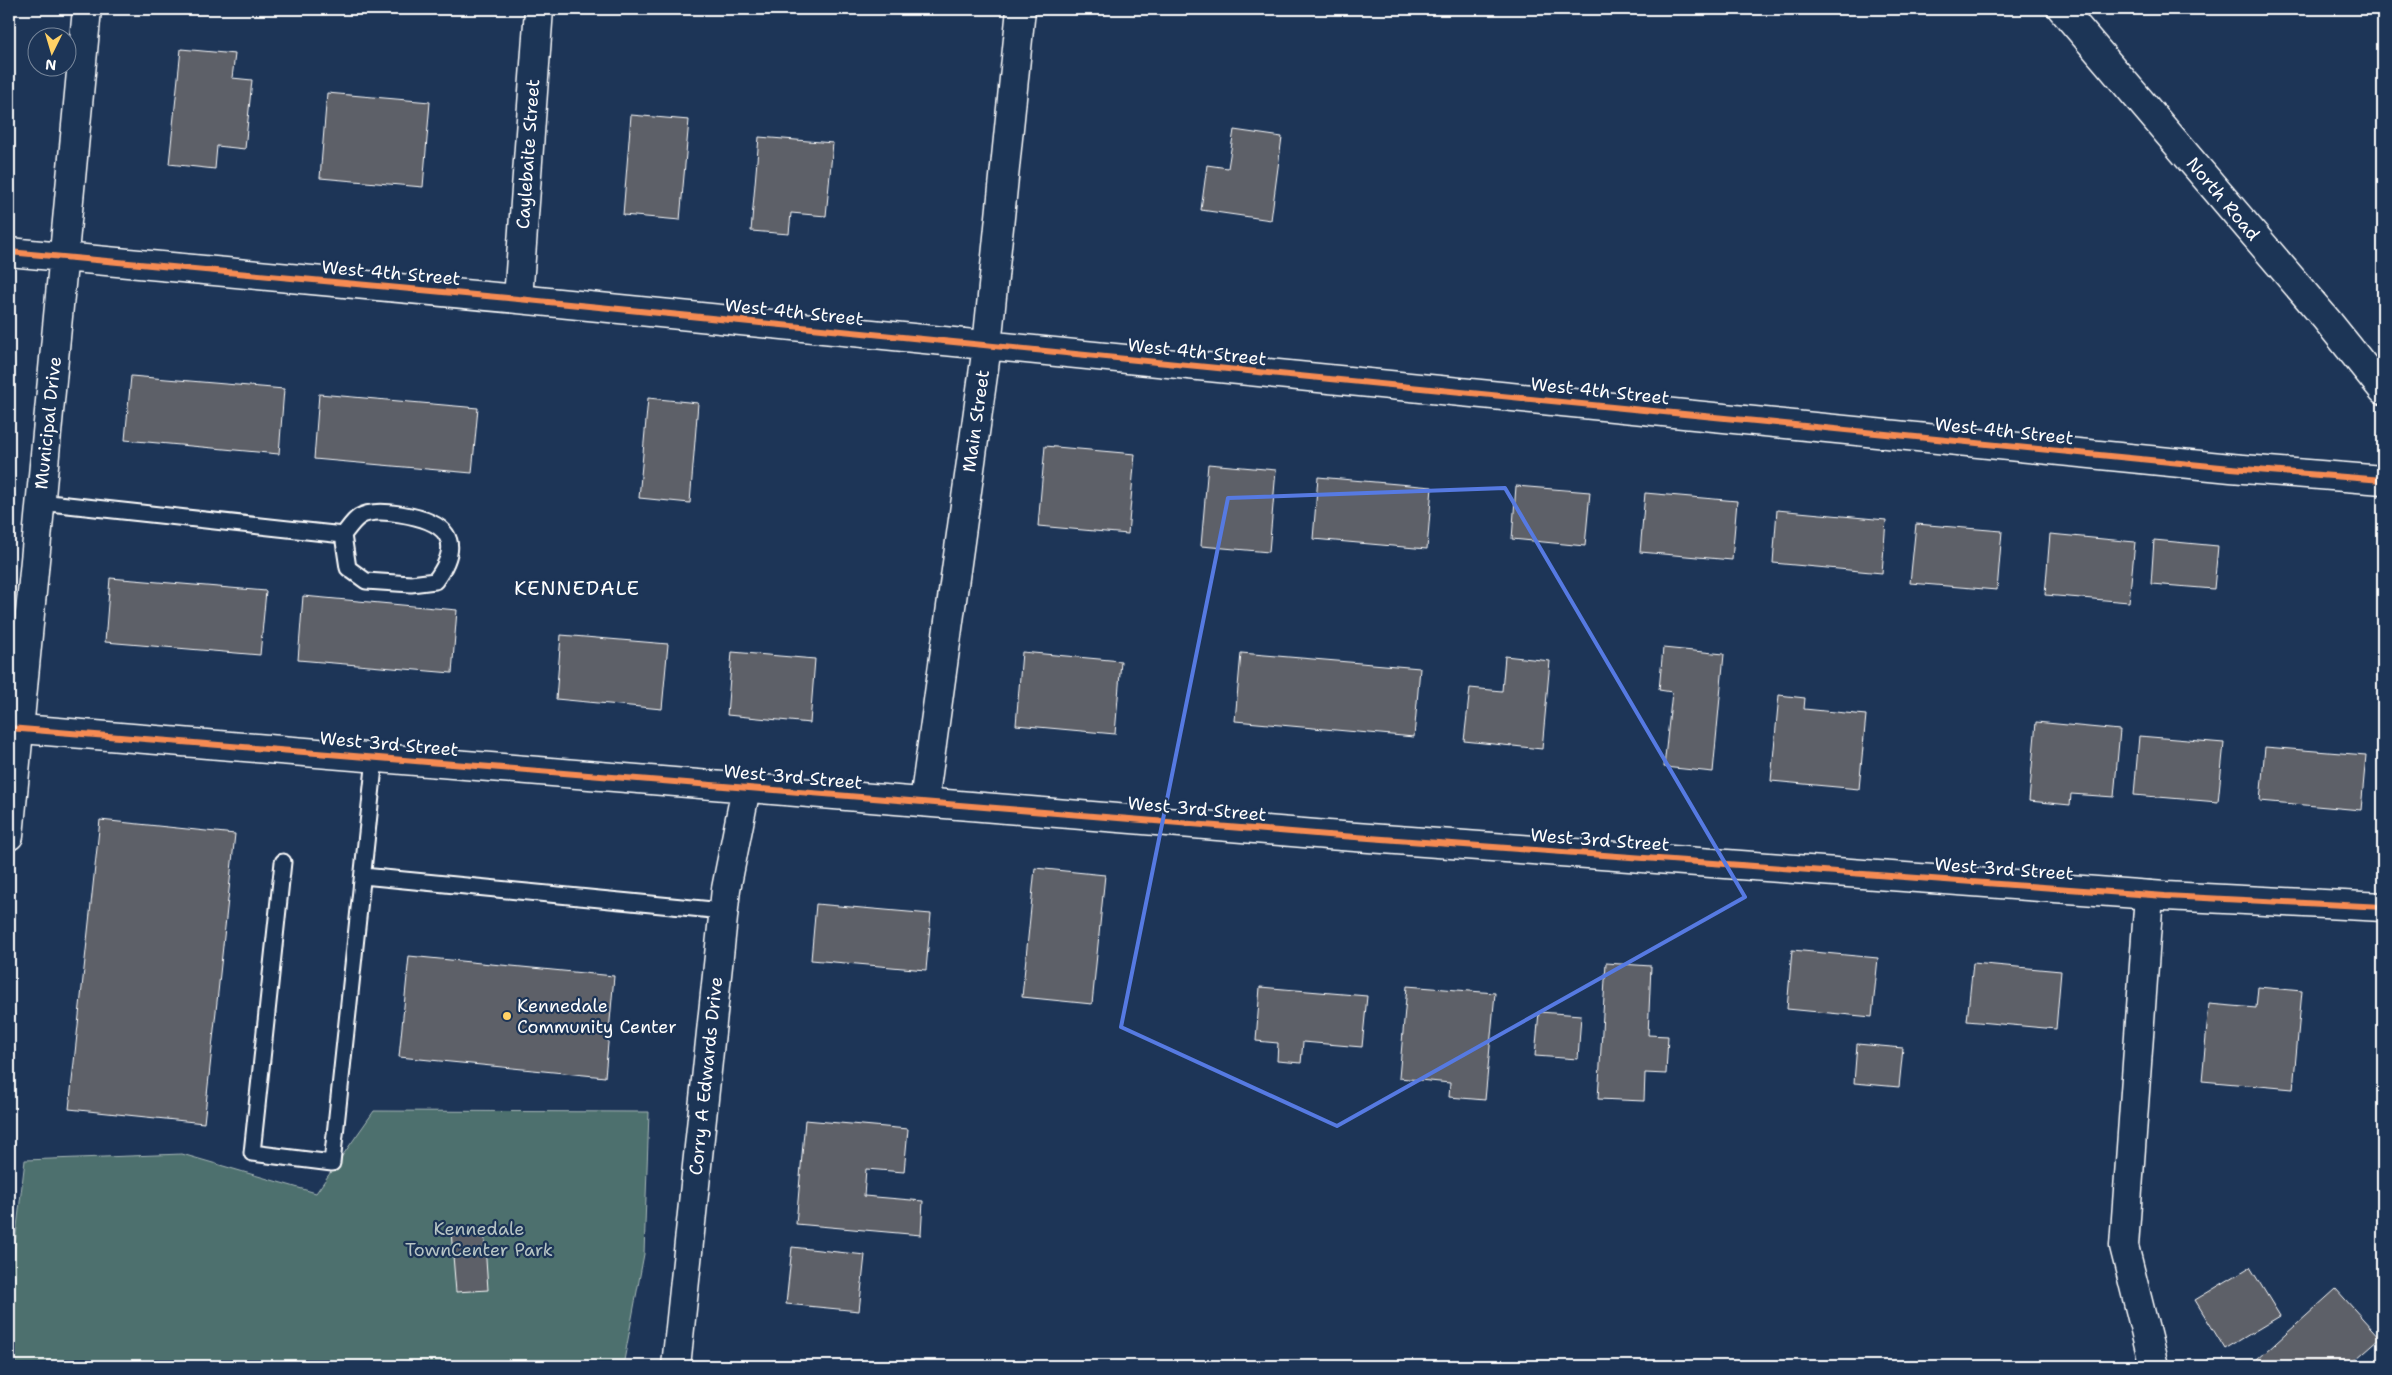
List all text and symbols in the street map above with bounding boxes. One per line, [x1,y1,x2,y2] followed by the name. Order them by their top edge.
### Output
[28,28,78,78] north arrow
[45,56,57,74] text: N
[511,78,545,230] street label: Caylebaite Street
[2181,152,2265,246] street label: North Road
[320,255,462,291] street label: West 4th Street
[723,293,865,331] street label: West 4th Street
[1126,333,1268,371] street label: West 4th Street
[29,355,67,491] street label: Municipal Drive
[957,368,995,474] street label: Main Street
[1529,372,1671,410] street label: West 4th Street
[1933,412,2075,450] street label: West 4th Street
[514,575,640,601] district label: KENNEDALE
[318,726,460,762] street label: West 3rd Street
[722,759,864,795] street label: West 3rd Street
[1126,791,1268,827] street label: West 3rd Street
[1530,823,1671,857] street label: West 3rd Street
[1934,852,2075,886] street label: West 3rd Street
[684,976,728,1176] street label: Corry A Edwards Drive
[517,994,677,1039] place label: Kennedale Community Center
[501,1010,513,1022] marker: Kennedale Community Center
[405,1217,553,1262] park label: Kennedale TownCenter Park

